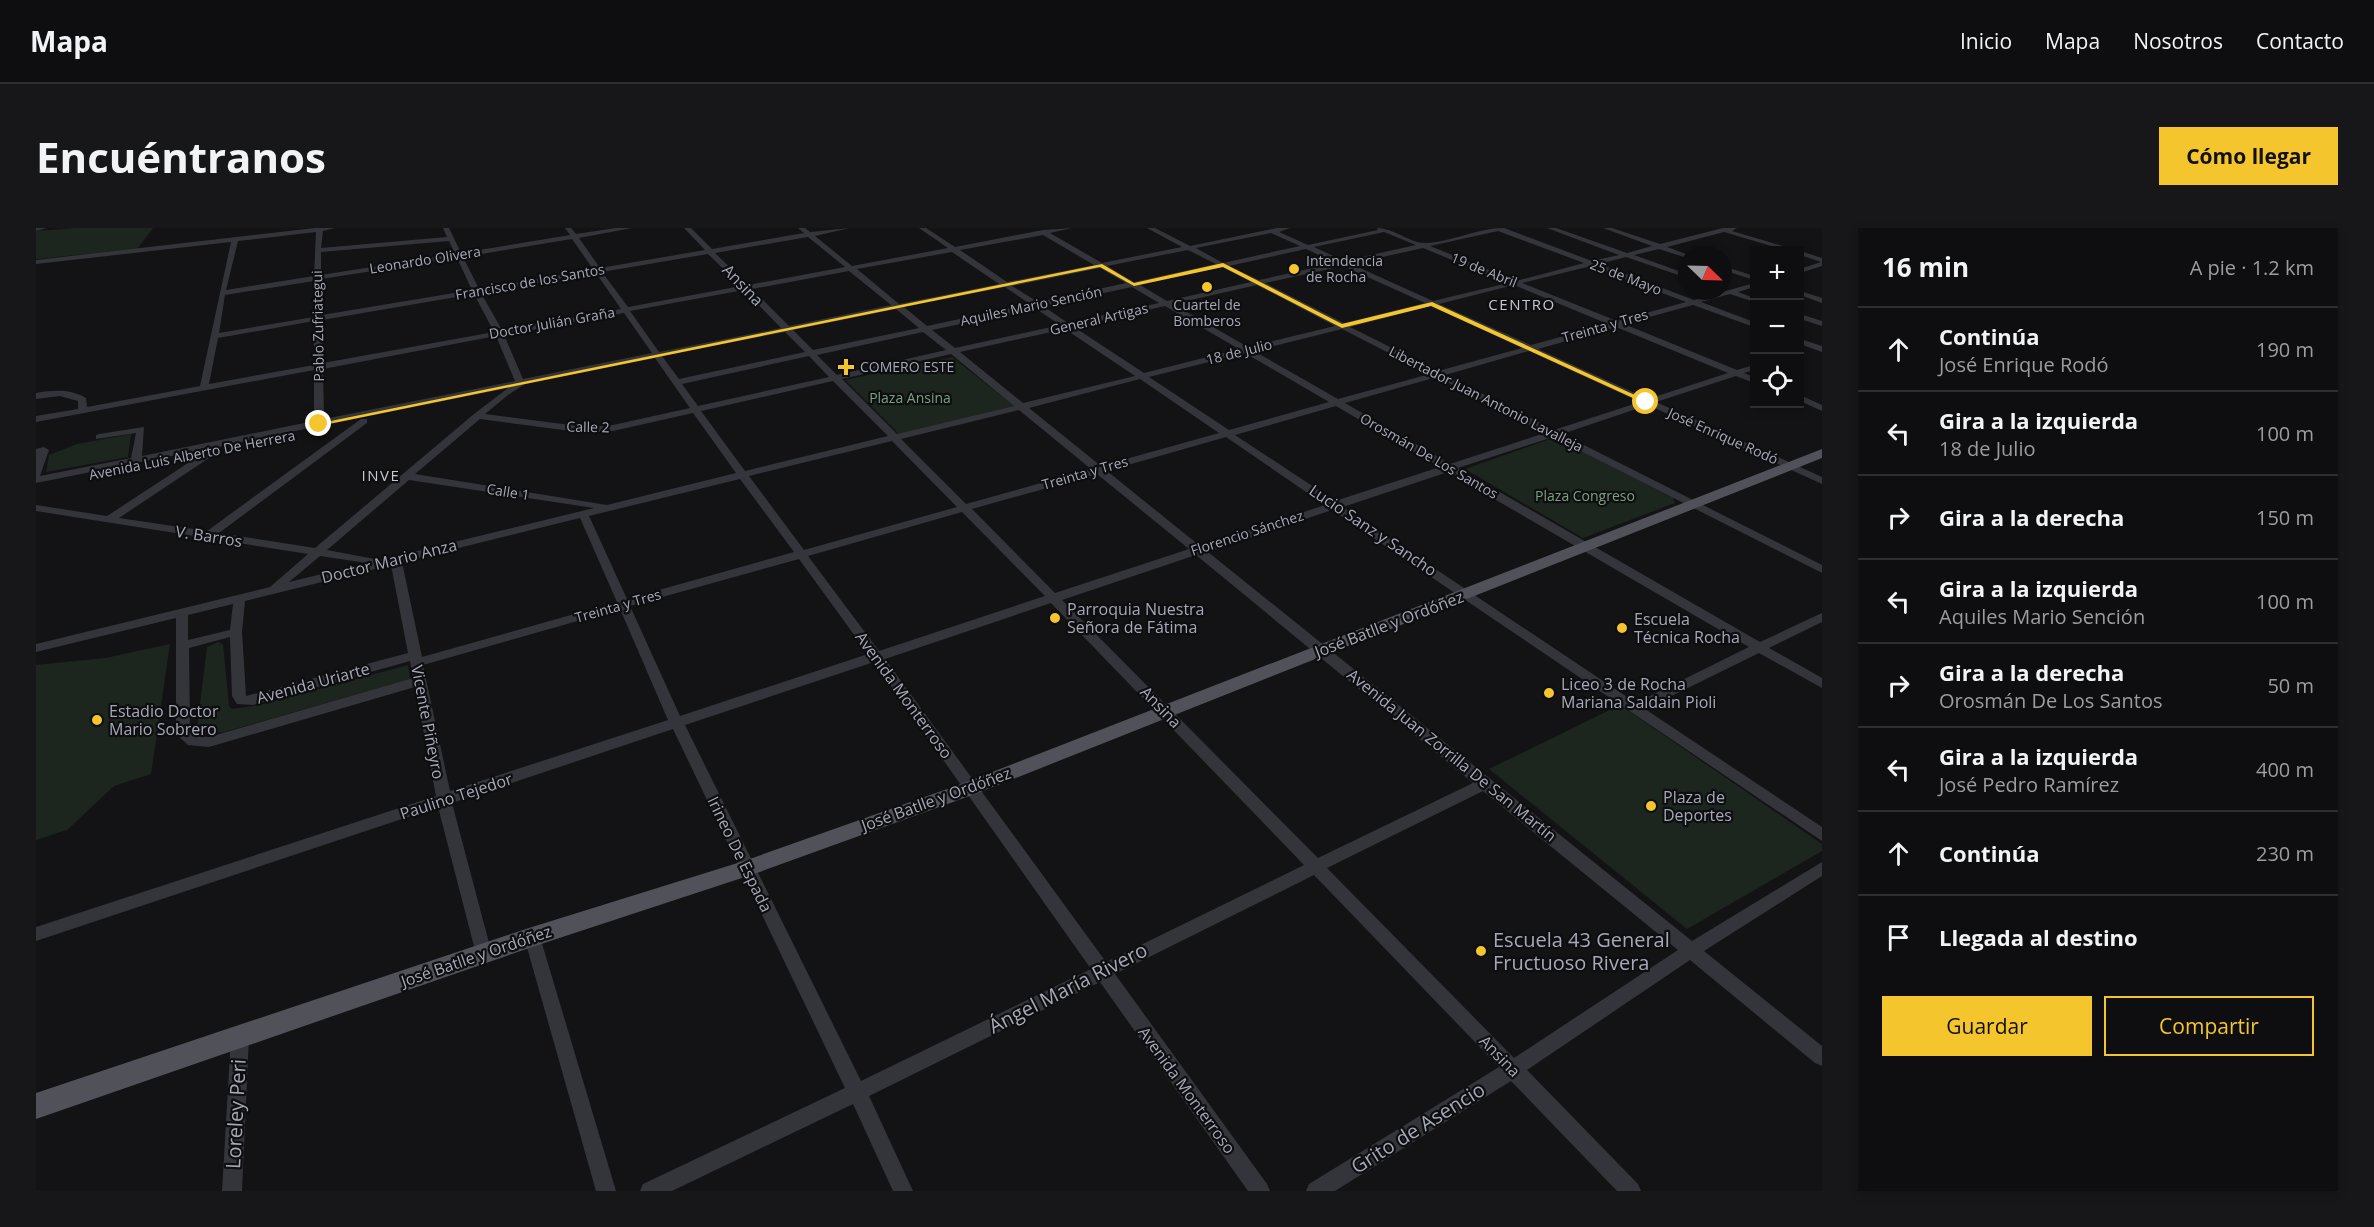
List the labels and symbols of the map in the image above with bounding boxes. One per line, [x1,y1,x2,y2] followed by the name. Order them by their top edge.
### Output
[368,241,482,278] street label: Leonardo Olivera
[1678,246,1732,300] north arrow
[1448,248,1520,291] street label: 19 de Abril
[1306,251,1383,286] place label: Intendencia de Rocha
[1588,254,1665,299] street label: 25 de Mayo
[454,259,606,304] street label: Francisco de los Santos
[718,259,768,311] street label: Ansina
[1287,262,1301,276] marker: Intendencia de Rocha
[307,270,328,382] street label: Pablo Zufriategui
[1200,280,1214,294] marker: Cuartel de Bomberos
[958,281,1103,330] street label: Aquiles Mario Sención
[1488,294,1556,314] district label: CENTRO
[1173,295,1241,330] place label: Cuartel de Bomberos
[1048,298,1150,339] street label: General Artigas
[487,302,616,343] street label: Doctor Julián Graña
[1560,304,1650,347] street label: Treinta y Tres
[1204,334,1274,369] street label: 18 de Julio
[1386,341,1587,456] street label: Libertador Juan Antonio Lavalleja
[860,357,954,376] place label: COMERO ESTE
[837,358,855,376] marker: COMERO ESTE
[869,388,951,407] park label: Plaza Ansina
[1632,388,1658,414] route start
[1663,402,1781,468] street label: José Enrique Rodó
[1357,408,1502,503] street label: Orosmán De Los Santos
[305,410,331,436] route end
[566,417,610,436] street label: Calle 2
[87,425,297,484] street label: Avenida Luis Alberto De Herrera
[1040,451,1130,494] street label: Treinta y Tres
[362,465,400,485] district label: INVE
[485,479,531,504] street label: Calle 1
[1305,479,1441,581] street label: Lucio Sanz y Sancho
[1535,486,1635,505] park label: Plaza Congreso
[1188,505,1306,560] street label: Florencio Sánchez
[174,520,244,552] street label: V. Barros
[319,534,459,588] street label: Doctor Mario Anza
[573,584,663,627] street label: Treinta y Tres
[1310,585,1467,663] street label: José Batlle y Ordóñez
[1067,598,1205,638] place label: Parroquia Nuestra Señora de Fátima
[1634,608,1740,648] place label: Escuela Técnica Rocha
[1048,611,1062,625] marker: Parroquia Nuestra Señora de Fátima
[1615,621,1629,635] marker: Escuela Técnica Rocha
[850,627,958,763] street label: Avenida Monterroso
[254,657,372,709] street label: Avenida Uriarte
[406,663,450,781] street label: Vicente Piñeyro
[1343,664,1561,846] street label: Avenida Juan Zorrilla De San Martín
[1561,673,1716,713] place label: Liceo 3 de Rocha Mariana Saldain Pioli
[1136,681,1186,733] street label: Ansina
[1542,686,1556,700] marker: Liceo 3 de Rocha Mariana Saldain Pioli
[109,700,219,740] place label: Estadio Doctor Mario Sobrero
[90,713,104,727] marker: Estadio Doctor Mario Sobrero
[856,762,1014,837] street label: José Batlle y Ordóñez
[397,767,515,825] street label: Paulino Tejedor
[1663,786,1732,826] place label: Plaza de Deportes
[702,792,778,916] street label: Irineo De Espada
[1644,799,1658,813] marker: Plaza de Deportes
[396,920,554,993] street label: José Batlle y Ordóñez
[1493,926,1670,976] place label: Escuela 43 General Fructuoso Rivera
[984,936,1152,1039] street label: Ángel María Rivero
[1474,944,1488,958] marker: Escuela 43 General Fructuoso Rivera
[1133,1022,1241,1158] street label: Avenida Monterroso
[1475,1030,1525,1082] street label: Ansina
[219,1058,252,1170] street label: Loreley Peri
[1346,1076,1490,1180] street label: Grito de Asencio

